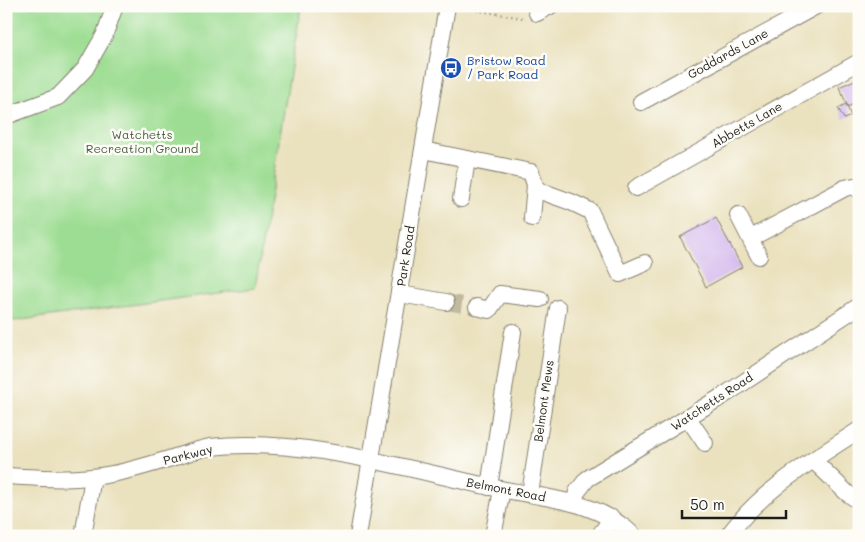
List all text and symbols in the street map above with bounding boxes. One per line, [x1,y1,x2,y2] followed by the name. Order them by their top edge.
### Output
[684,24,771,82] street label: Goddards Lane
[467,52,546,82] place label: Bristow Road / Park Road
[439,56,463,80] bus stop icon: Bristow Road / Park Road
[708,97,785,151] street label: Abbetts Lane
[86,126,199,156] park label: Watchetts Recreation Ground
[392,224,418,287] street label: Park Road
[529,359,557,443] street label: Belmont Mews
[667,368,756,434] street label: Watchetts Road
[161,440,214,468] street label: Parkway
[465,474,547,505] street label: Belmont Road
[682,487,786,519] scale bar
[690,494,725,514] text: 50 m

